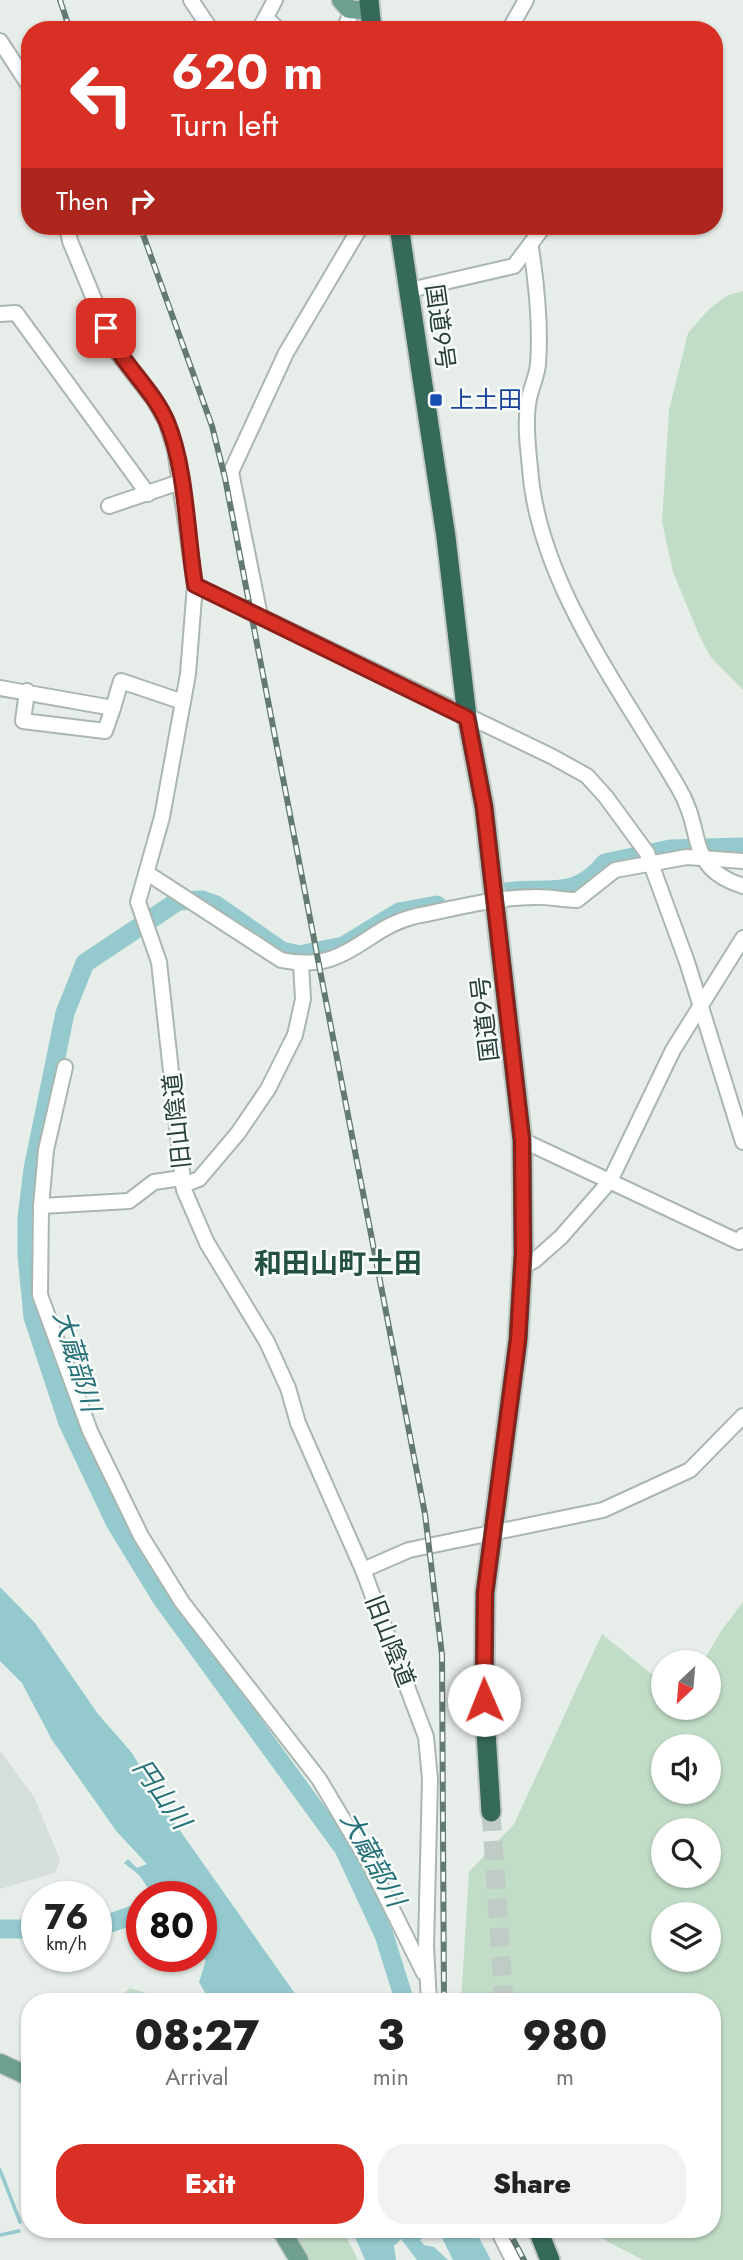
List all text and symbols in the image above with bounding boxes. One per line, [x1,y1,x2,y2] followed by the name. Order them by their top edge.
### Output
[171,37,323,107] text: 620 m
[56,49,147,140] icon: left
[171,102,278,148] text: Turn left
[56,182,109,220] text: Then
[123,182,161,220] icon: right
[417,282,464,372] street label: 国道9号
[76,298,136,358] pin
[87,309,125,347] icon: arrive
[450,382,522,417] place label: 上土田
[428,392,444,408] marker: 上土田
[462,974,507,1064] street label: 国道9号
[154,1071,199,1171] street label: 旧山陰道
[254,1243,422,1284] district label: 和田山町土田
[44,1306,111,1419] water label: 大蔵部川
[357,1590,424,1692] street label: 旧山陰道
[651,1650,721,1720] north arrow
[651,1650,721,1972] map controls
[447,1663,521,1737] position arrow
[651,1734,721,1804] button: sound
[124,1751,202,1839] water label: 円山川
[331,1804,416,1916] water label: 大蔵部川
[651,1818,721,1888] button: search
[126,1881,217,1972] speed limit sign: 80
[44,1892,89,1942] text: 76
[651,1902,721,1972] button: layers
[46,1931,87,1957] text: km/h
[135,2005,259,2066] text: 08:27
[377,2005,404,2066] text: 3
[522,2005,607,2066] text: 980
[165,2060,229,2094] text: Arrival
[373,2060,409,2094] text: min
[556,2060,574,2094] text: m
[56,2144,364,2224] button: Exit
[378,2144,686,2224] button: Share

